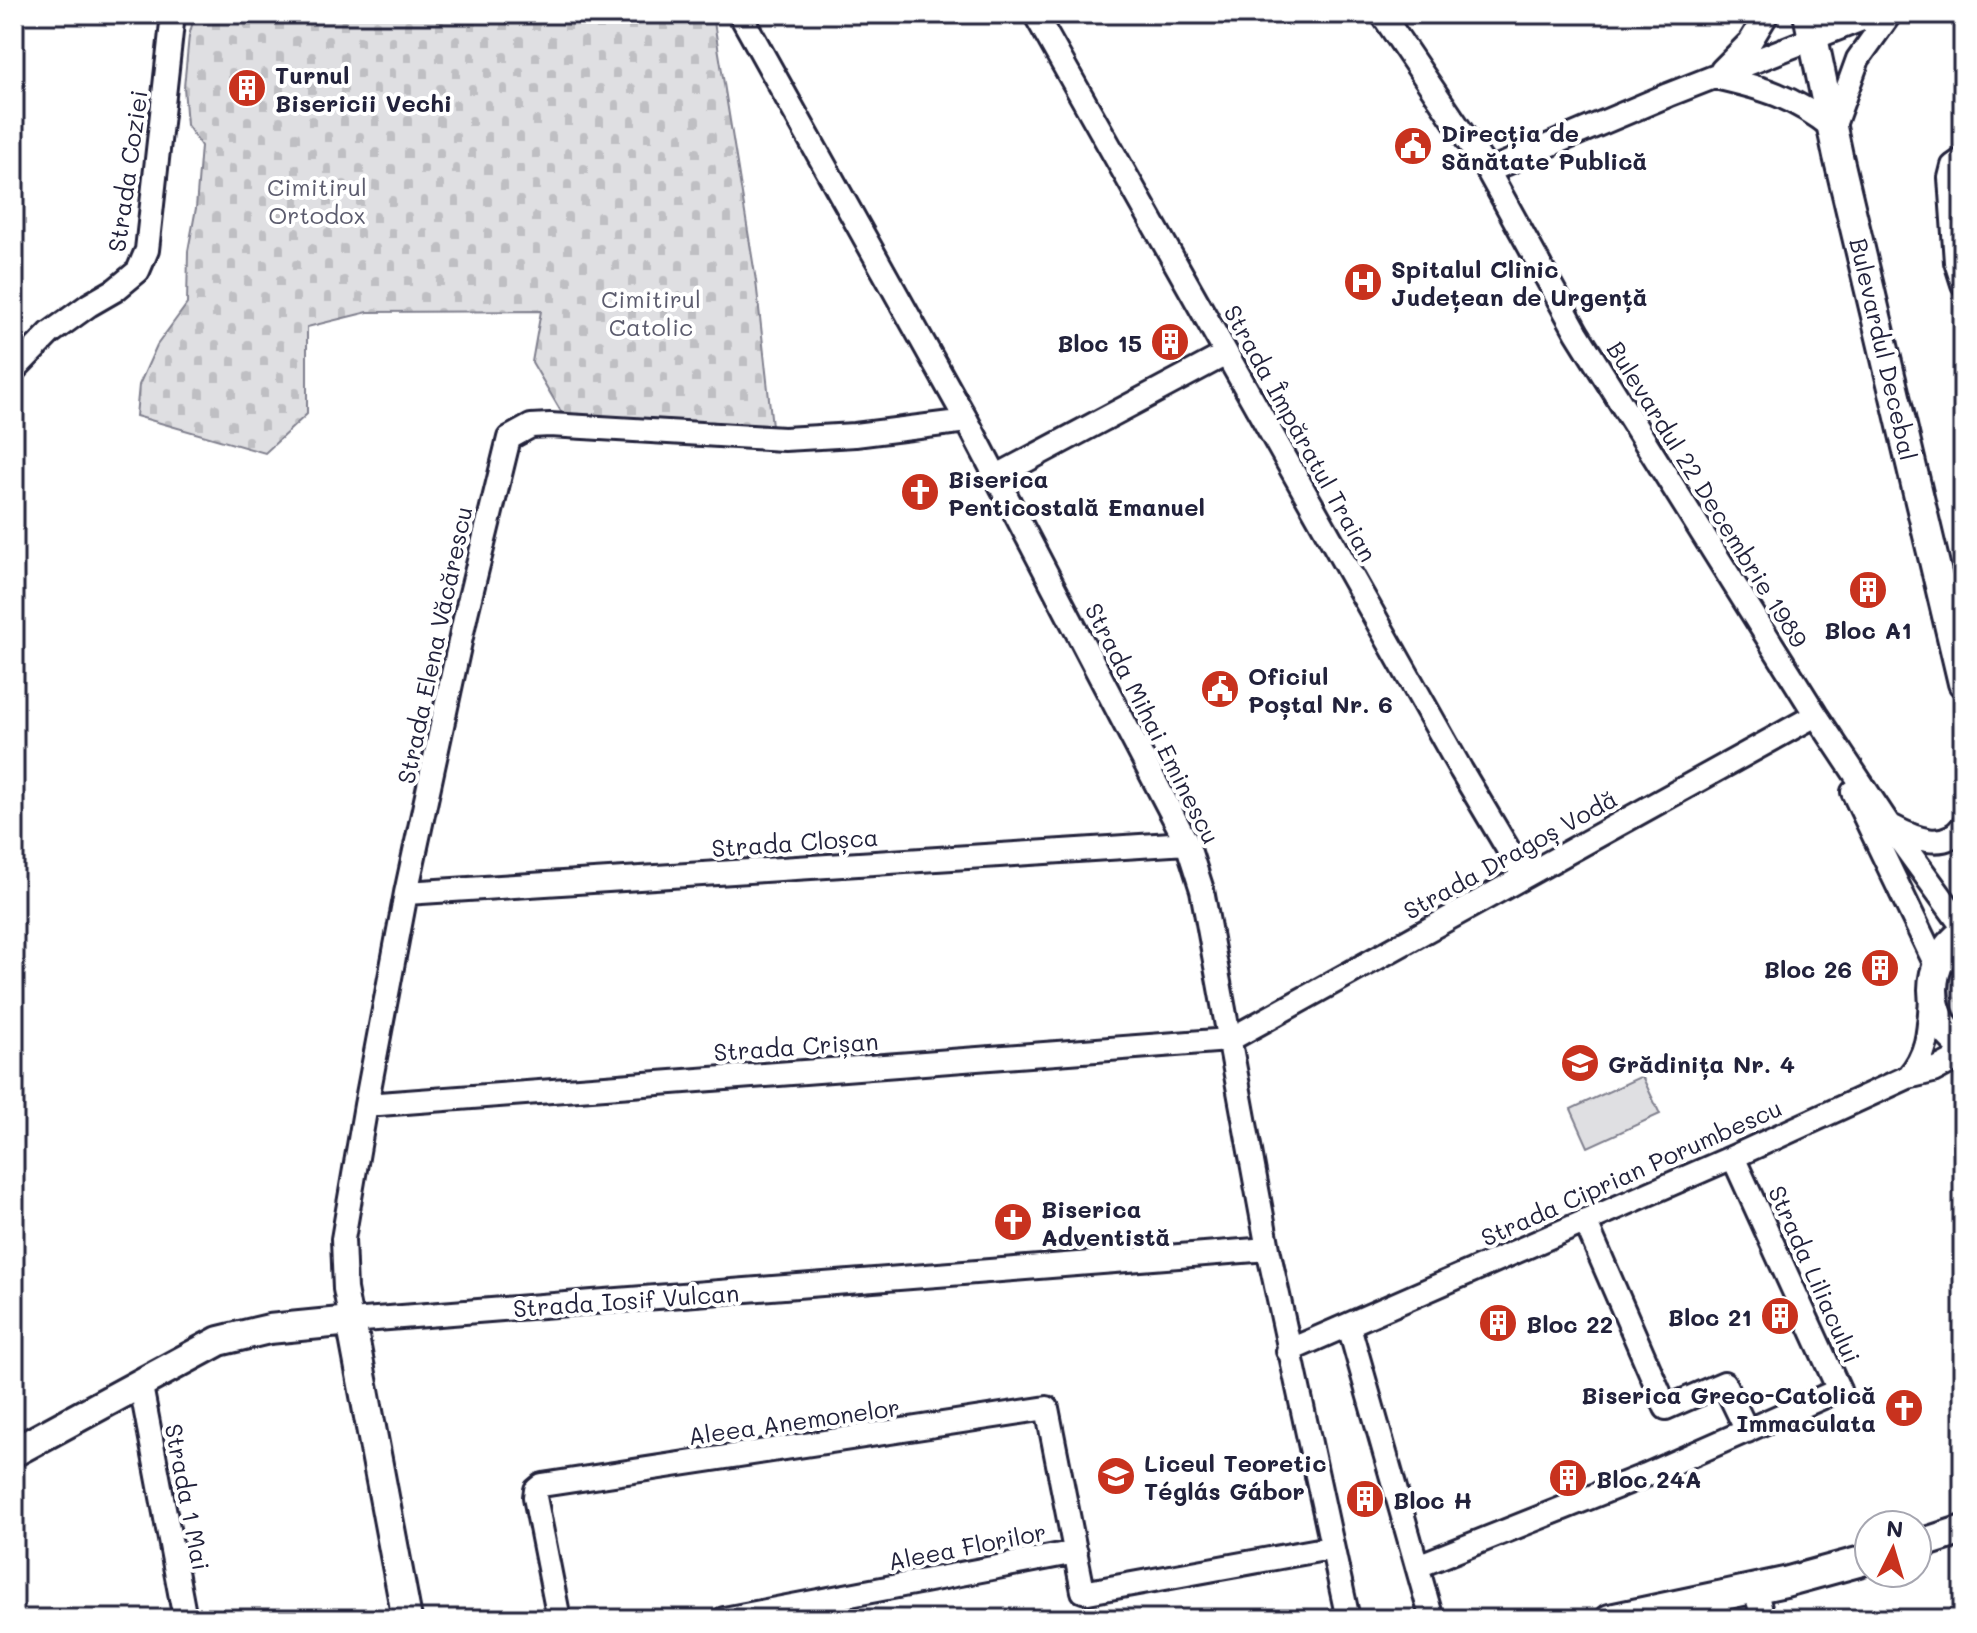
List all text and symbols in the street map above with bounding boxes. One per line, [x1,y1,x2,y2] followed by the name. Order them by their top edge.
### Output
[275,59,452,118] place label: Turnul Bisericii Vechi
[226,67,268,109] building icon: Turnul Bisericii Vechi
[100,88,154,254] street label: Strada Coziei
[1441,117,1647,176] place label: Direcția de Sănătate Publică
[1392,125,1434,167] public building icon: Direcția de Sănătate Publică
[267,171,367,230] park label: Cimitirul Ortodox
[1843,235,1925,463] street label: Bulevardul Decebal
[1391,253,1648,313] place label: Spitalul Clinic Județean de Urgență
[1342,261,1384,303] hospital icon: Spitalul Clinic Județean de Urgență
[601,283,701,342] park label: Cimitirul Catolic
[1217,299,1385,567] street label: Strada Împăratul Traian
[1149,321,1191,363] building icon: Bloc 15
[1057,327,1142,358] place label: Bloc 15
[1601,335,1815,653] street label: Bulevardul 22 Decembrie 1989
[948,463,1205,522] place label: Biserica Penticostală Emanuel
[899,471,941,513] church icon: Biserica Penticostală Emanuel
[389,503,479,787] street label: Strada Elena Văcărescu
[1847,569,1889,611] building icon: Bloc A1
[1079,597,1227,849] street label: Strada Mihai Eminescu
[1824,614,1912,645] place label: Bloc A1
[1248,660,1393,720] place label: Oficiul Poștal Nr. 6
[1199,668,1241,710] public building icon: Oficiul Poștal Nr. 6
[1398,782,1623,927] street label: Strada Dragoș Vodă
[711,821,879,864] street label: Strada Cloșca
[1859,947,1901,989] building icon: Bloc 26
[1764,953,1852,984] place label: Bloc 26
[712,1025,880,1068] street label: Strada Crișan
[1559,1042,1601,1084] school or university icon: Grădinița Nr. 4
[1608,1048,1795,1080] place label: Grădinița Nr. 4
[1476,1092,1786,1252] street label: Strada Ciprian Porumbescu
[1762,1180,1868,1368] street label: Strada Liliacului
[1041,1193,1170,1252] place label: Biserica Adventistă
[992,1201,1034,1243] church icon: Biserica Adventistă
[512,1277,740,1323] street label: Strada Iosif Vulcan
[1759,1295,1801,1337] building icon: Bloc 21
[1668,1301,1752,1332] place label: Bloc 21
[1477,1302,1519,1344] building icon: Bloc 22
[1526,1308,1613,1339] place label: Bloc 22
[1581,1379,1876,1438] place label: Biserica Greco-Catolică Immaculata
[1883,1387,1925,1429] church icon: Biserica Greco-Catolică Immaculata
[686,1391,902,1451] street label: Aleea Anemonelor
[159,1421,217,1573] street label: Strada 1 Mai
[1144,1447,1327,1506] place label: Liceul Teoretic Téglás Gábor
[1095,1455,1137,1497] school or university icon: Liceul Teoretic Téglás Gábor
[1547,1457,1589,1499] building icon: Bloc 24A
[1596,1463,1702,1494] place label: Bloc 24A
[1344,1478,1386,1520] building icon: Bloc H
[1393,1484,1473,1515] place label: Bloc H
[1853,1509,1933,1589] north arrow
[1885,1513,1904,1544] text: N
[885,1515,1049,1577] street label: Aleea Florilor

